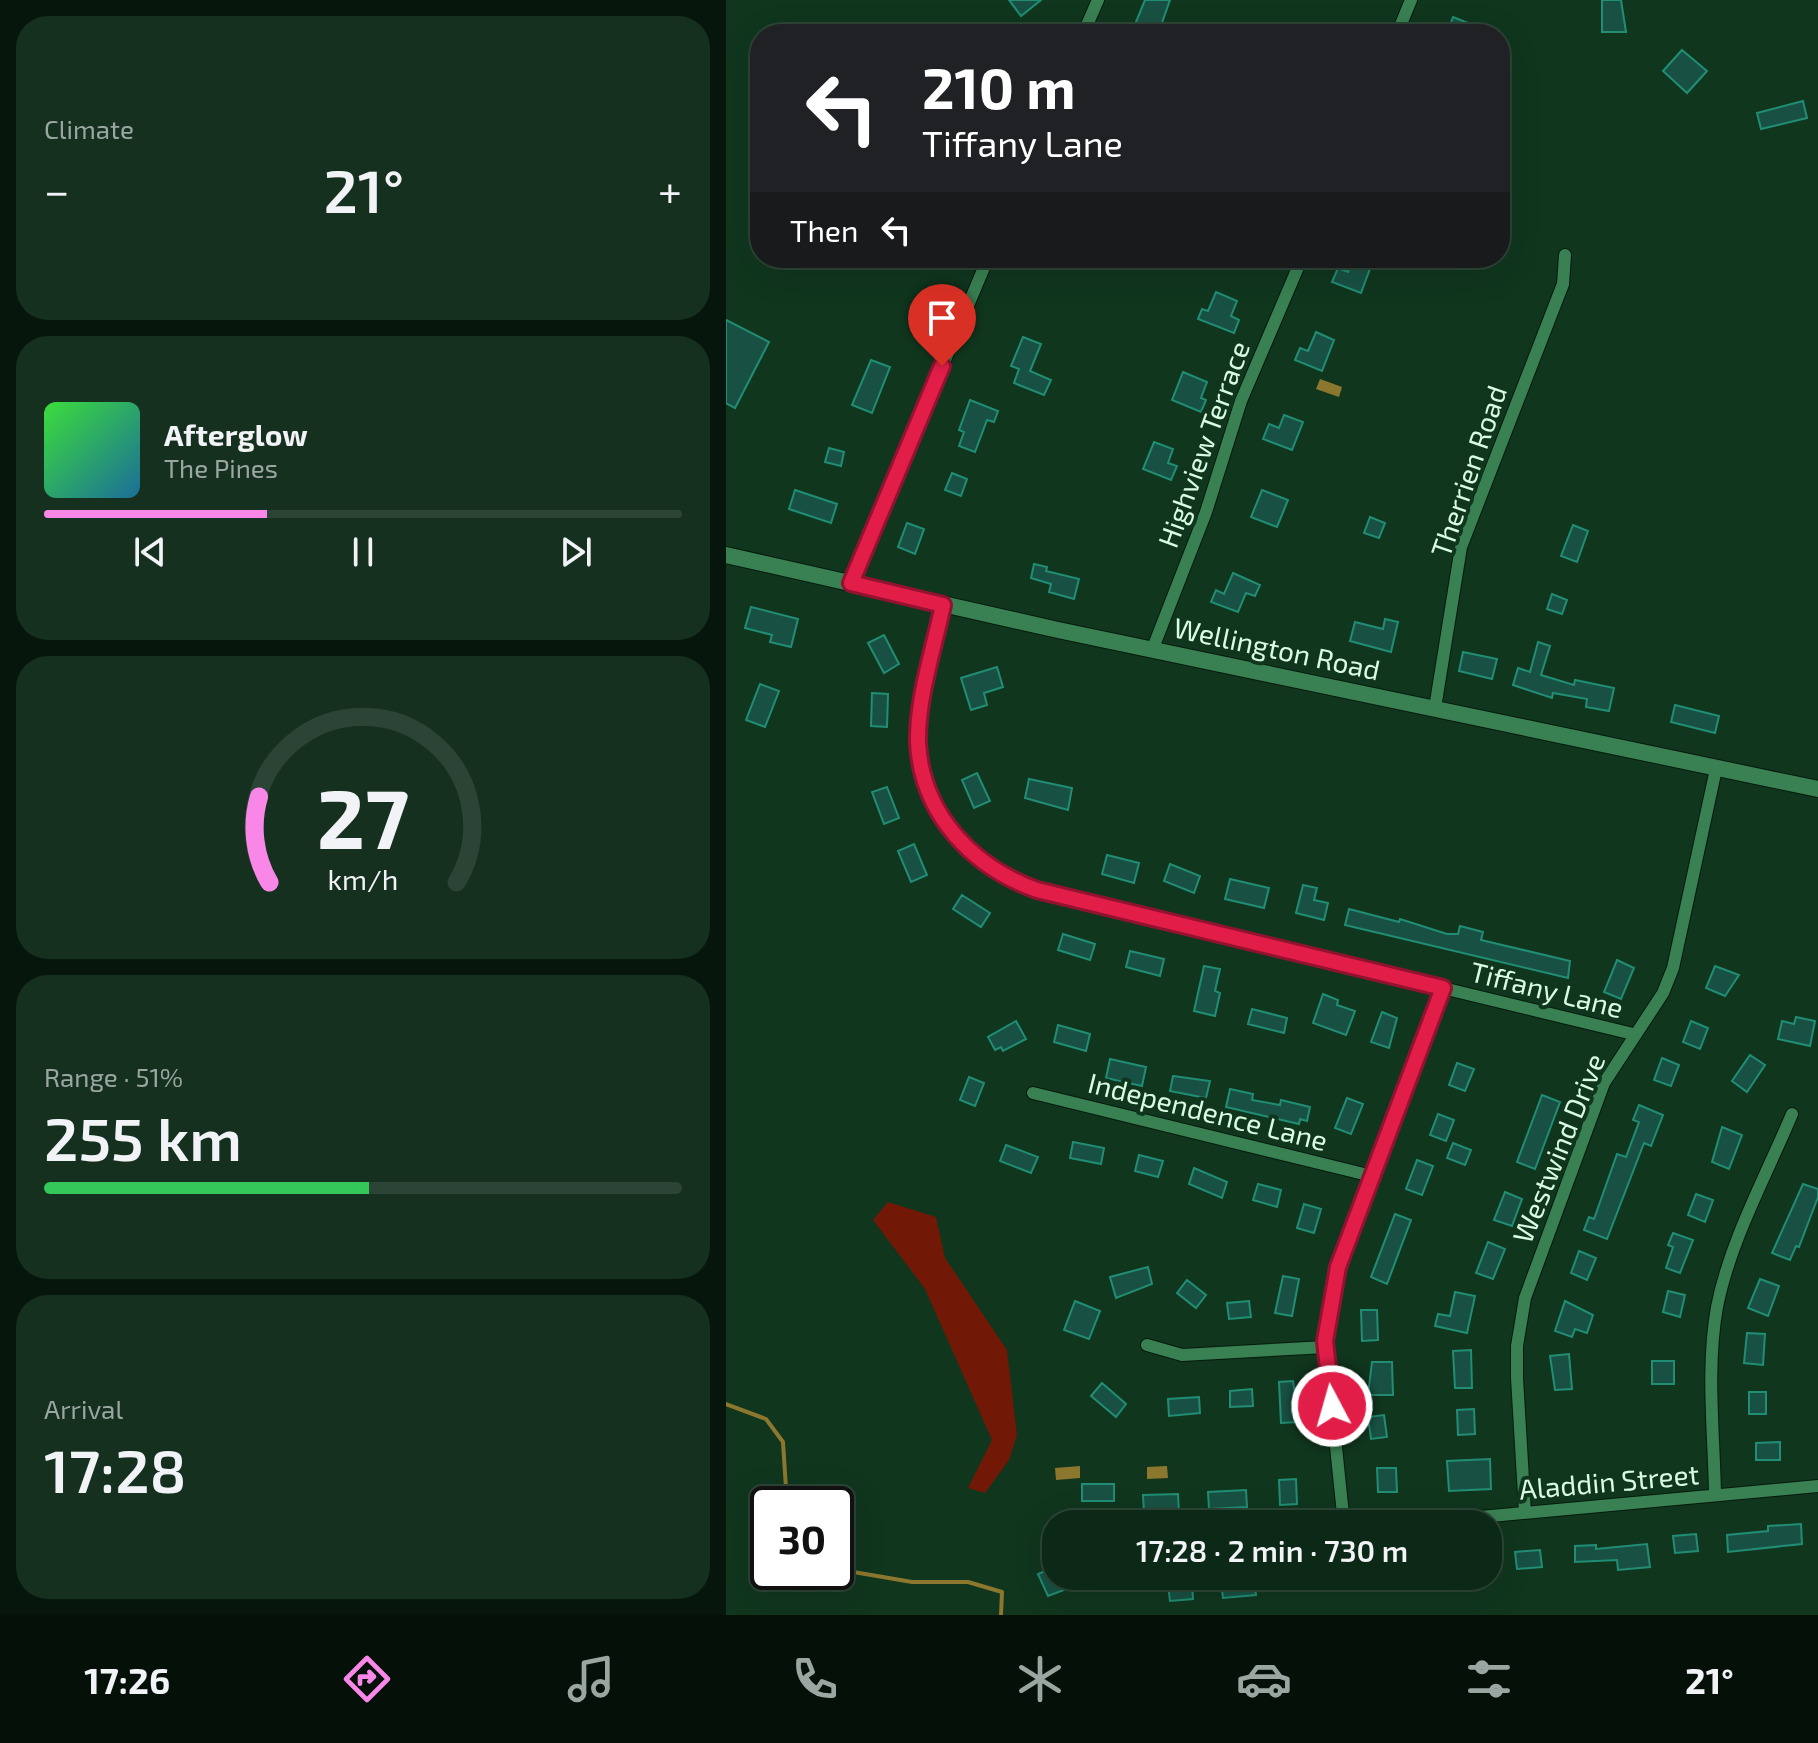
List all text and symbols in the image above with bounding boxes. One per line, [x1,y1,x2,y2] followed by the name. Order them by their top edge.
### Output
[922,53,1076,120] text: 210 m
[790,56,894,160] icon: left
[44,113,134,144] text: Climate
[922,121,1123,164] text: Tiffany Lane
[323,153,404,225] text: 21°
[44,163,70,216] text: −
[658,163,682,216] text: +
[874,208,918,252] icon: left
[790,212,858,248] text: Then
[908,284,976,366] pin
[920,296,964,340] icon: arrive
[1150,336,1256,552] street label: Highview Terrace
[1423,381,1513,561] street label: Therrien Road
[164,416,308,452] text: Afterglow
[164,452,278,483] text: The Pines
[128,530,172,574] icon: previous
[341,530,385,574] icon: pause
[554,530,598,574] icon: next
[1171,610,1383,686] street label: Wellington Road
[317,766,409,866] text: 27
[328,862,398,897] text: km/h
[1467,954,1627,1024] street label: Tiffany Lane
[1505,1048,1611,1248] street label: Westwind Drive
[44,1061,183,1092] text: Range · 51%
[1085,1065,1331,1157] street label: Independence Lane
[44,1101,242,1173] text: 255 km
[1290,1364,1374,1448] position arrow
[44,1393,123,1424] text: Arrival
[44,1433,187,1505] text: 17:28
[1518,1456,1700,1506] street label: Aladdin Street
[750,1486,854,1590] speed limit sign: 30
[1136,1532,1408,1568] text: 17:28 · 2 min · 730 m
[339,1651,395,1707] icon: directions
[563,1651,619,1707] icon: music
[787,1651,843,1707] icon: phone
[1012,1651,1068,1707] icon: climate
[1236,1651,1292,1707] icon: car
[1461,1651,1517,1707] icon: filters
[84,1658,170,1701] text: 17:26
[1685,1658,1734,1701] text: 21°

